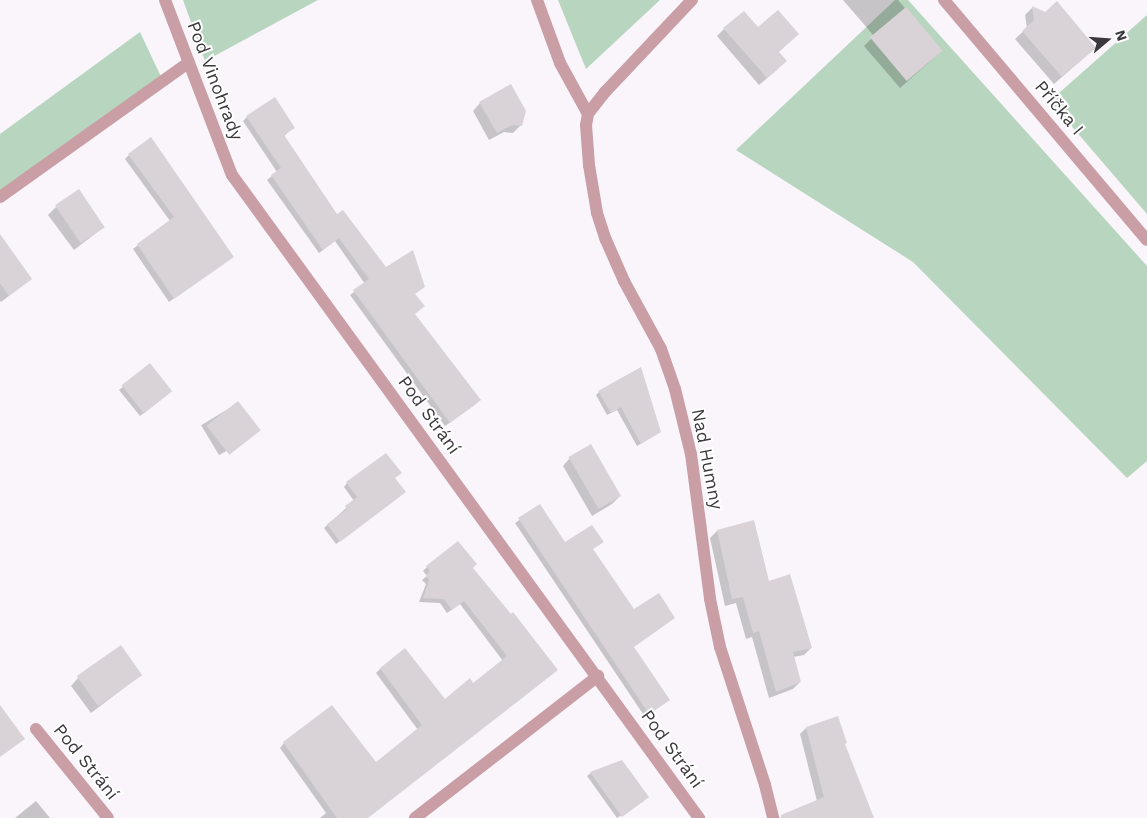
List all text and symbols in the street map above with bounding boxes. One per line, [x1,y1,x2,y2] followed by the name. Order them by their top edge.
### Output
[1082,15,1132,65] north arrow
[182,18,248,144] street label: Pod Vinohrady
[1112,28,1130,43] text: N
[1030,76,1088,140] street label: Příčka I
[393,372,465,458] street label: Pod Strání
[687,407,727,511] street label: Nad Humny
[636,706,708,792] street label: Pod Strání
[49,720,123,804] street label: Pod Strání

